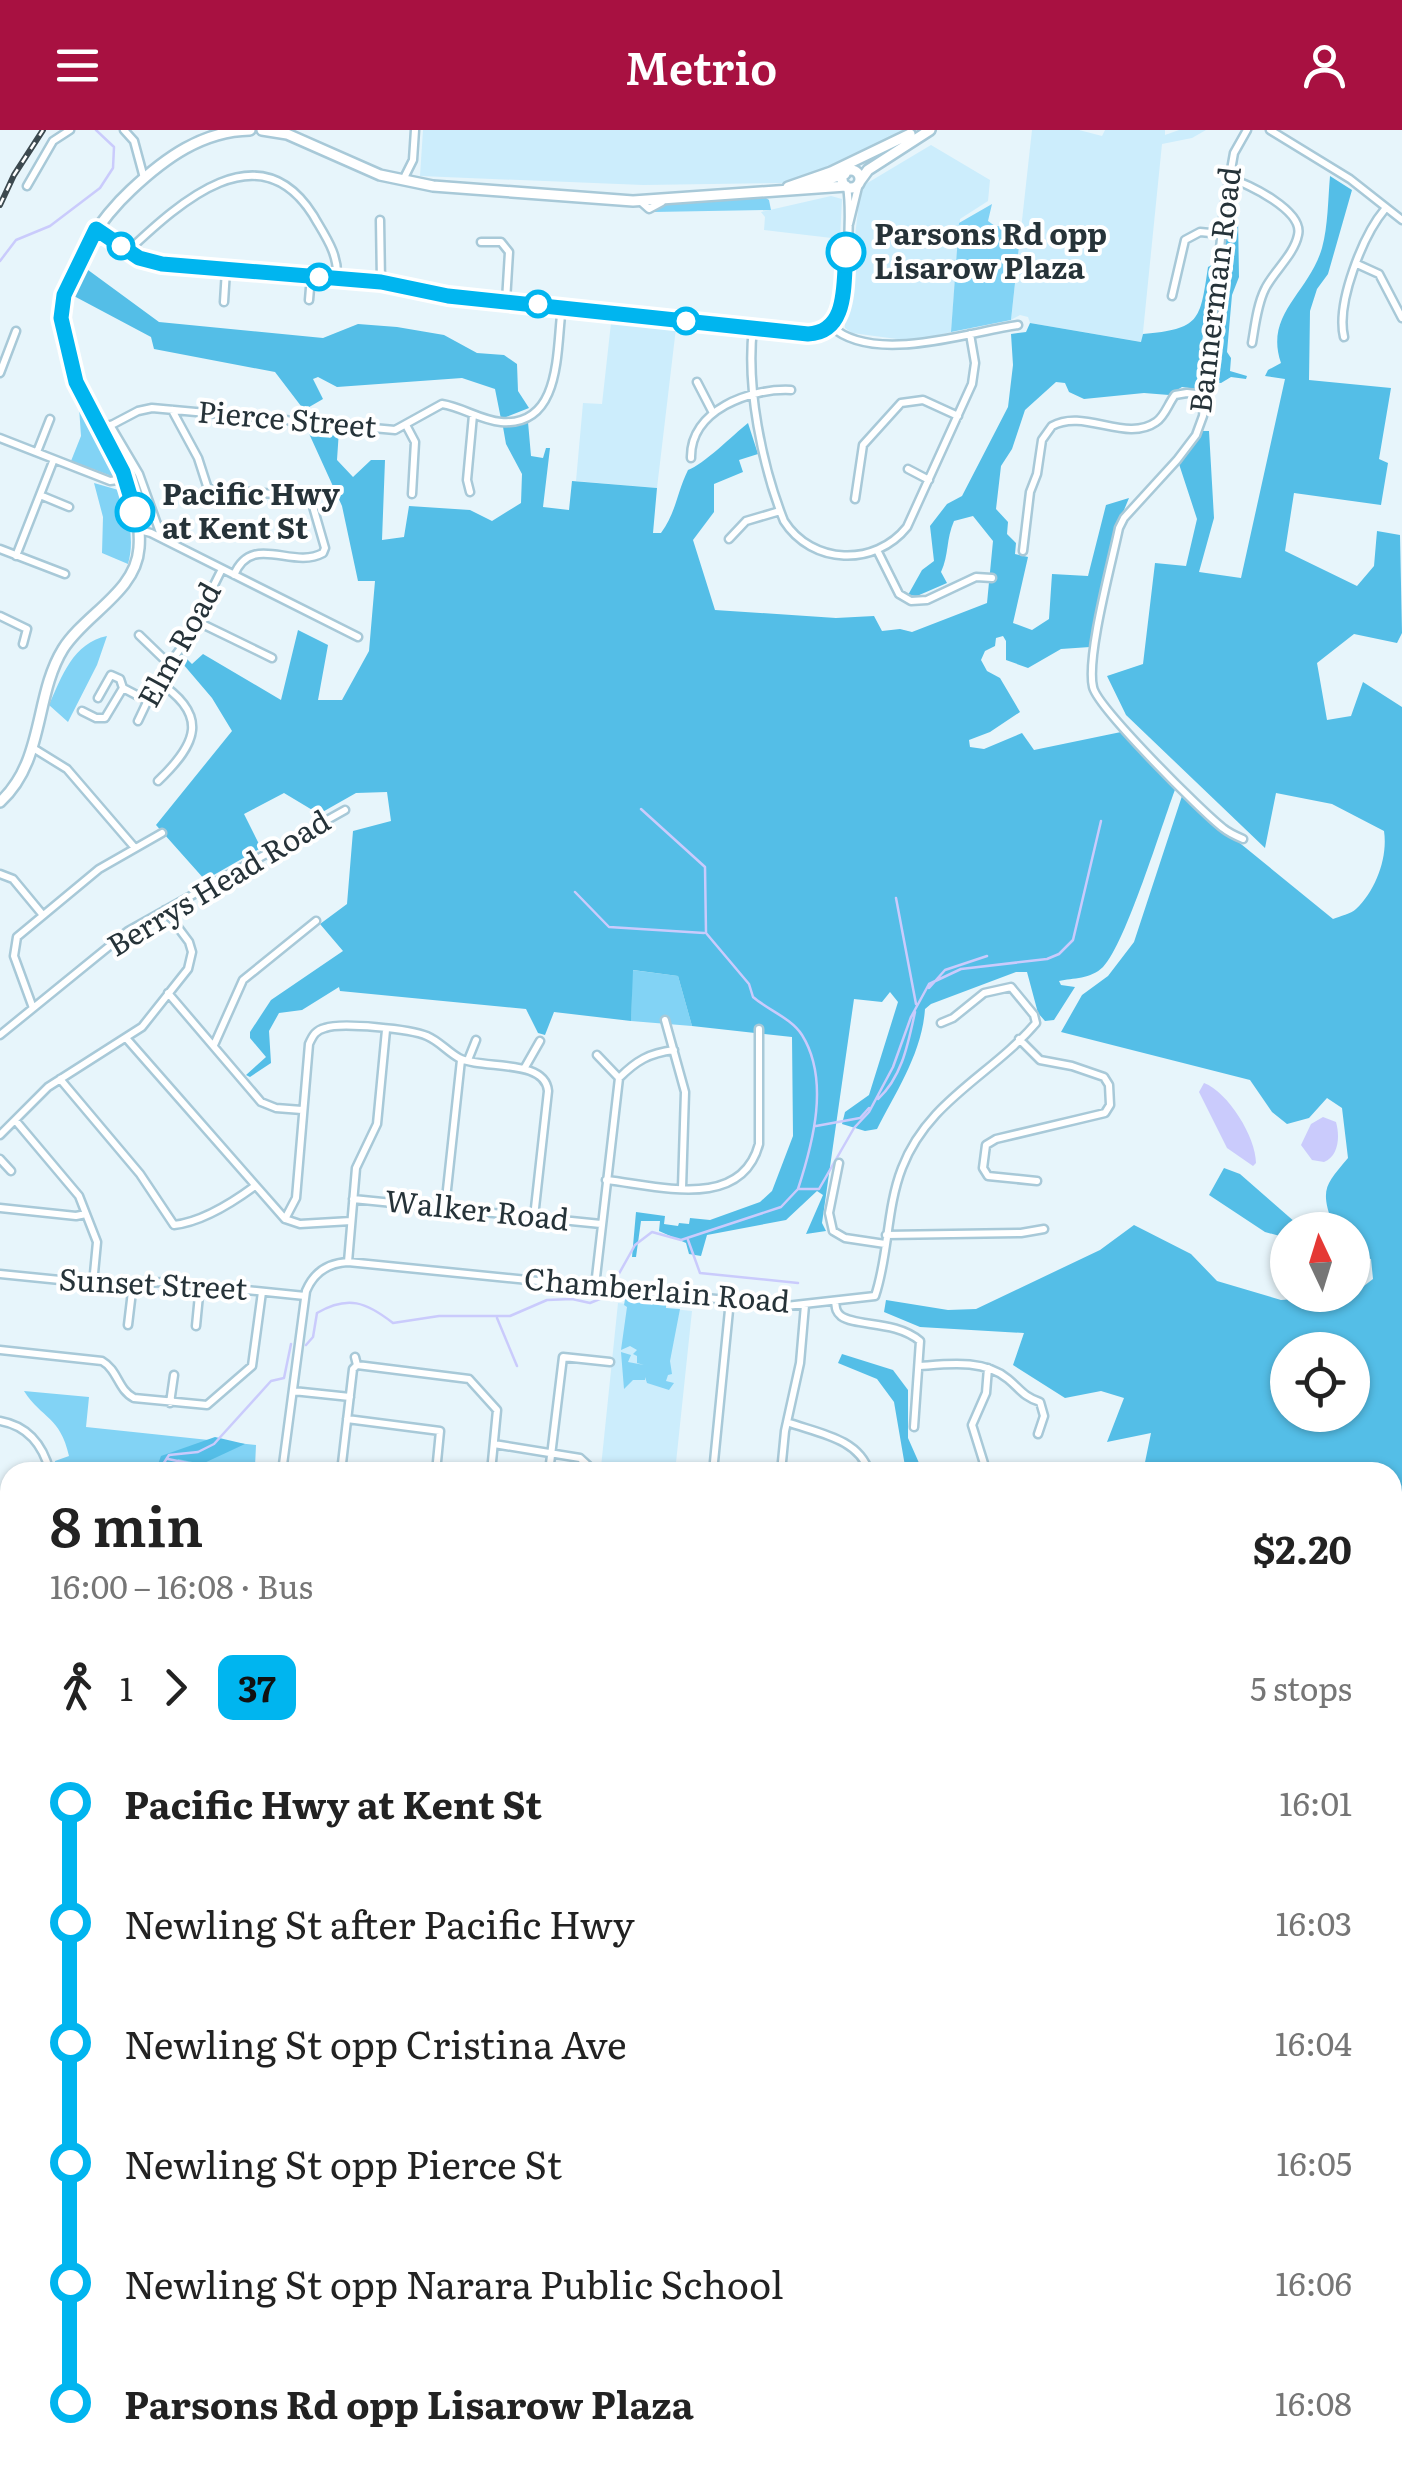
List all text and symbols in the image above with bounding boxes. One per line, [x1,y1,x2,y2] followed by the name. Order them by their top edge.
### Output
[625,32,777,99] text: Metrio
[50,38,105,93] icon: menu
[1297,38,1352,93] icon: person
[1176,164,1250,415] street label: Bannerman Road
[874,210,1107,288] place label: Parsons Rd opp Lisarow Plaza
[108,233,134,259] unlabelled marker
[827,233,865,271] marker: Parsons Rd opp Lisarow Plaza
[306,264,332,290] unlabelled marker
[525,291,551,317] unlabelled marker
[673,308,699,334] unlabelled marker
[196,387,379,447] street label: Pierce Street
[162,470,341,548] place label: Pacific Hwy at Kent St
[116,493,154,531] marker: Pacific Hwy at Kent St
[125,573,230,714] street label: Elm Road
[98,797,337,965] street label: Berrys Head Road
[383,1176,571,1240] street label: Walker Road
[1270,1212,1370,1312] north arrow
[1270,1212,1370,1432] map controls
[523,1254,792,1322] street label: Chamberlain Road
[58,1255,249,1309] street label: Sunset Street
[1270,1332,1370,1432] button: locate
[50,1482,204,1564] text: 8 min
[1253,1519,1352,1576] text: $2.20
[50,1561,313,1609] text: 16:00 – 16:08 · Bus
[50,1660,105,1715] icon: walk
[148,1660,203,1715] icon: forward
[238,1661,276,1713] text: 37
[120,1663,133,1711] text: 1
[1250,1663,1352,1711] text: 5 stops
[124,1774,542,1831] text: Pacific Hwy at Kent St
[1280,1778,1352,1826] text: 16:01
[124,1894,635,1951] text: Newling St after Pacific Hwy
[1276,1898,1352,1946] text: 16:03
[124,2014,627,2071] text: Newling St opp Cristina Ave
[1275,2018,1352,2066] text: 16:04
[124,2134,562,2191] text: Newling St opp Pierce St
[1276,2138,1352,2186] text: 16:05
[124,2254,784,2311] text: Newling St opp Narara Public School
[1275,2258,1352,2306] text: 16:06
[124,2374,694,2431] text: Parsons Rd opp Lisarow Plaza
[1275,2378,1352,2426] text: 16:08

